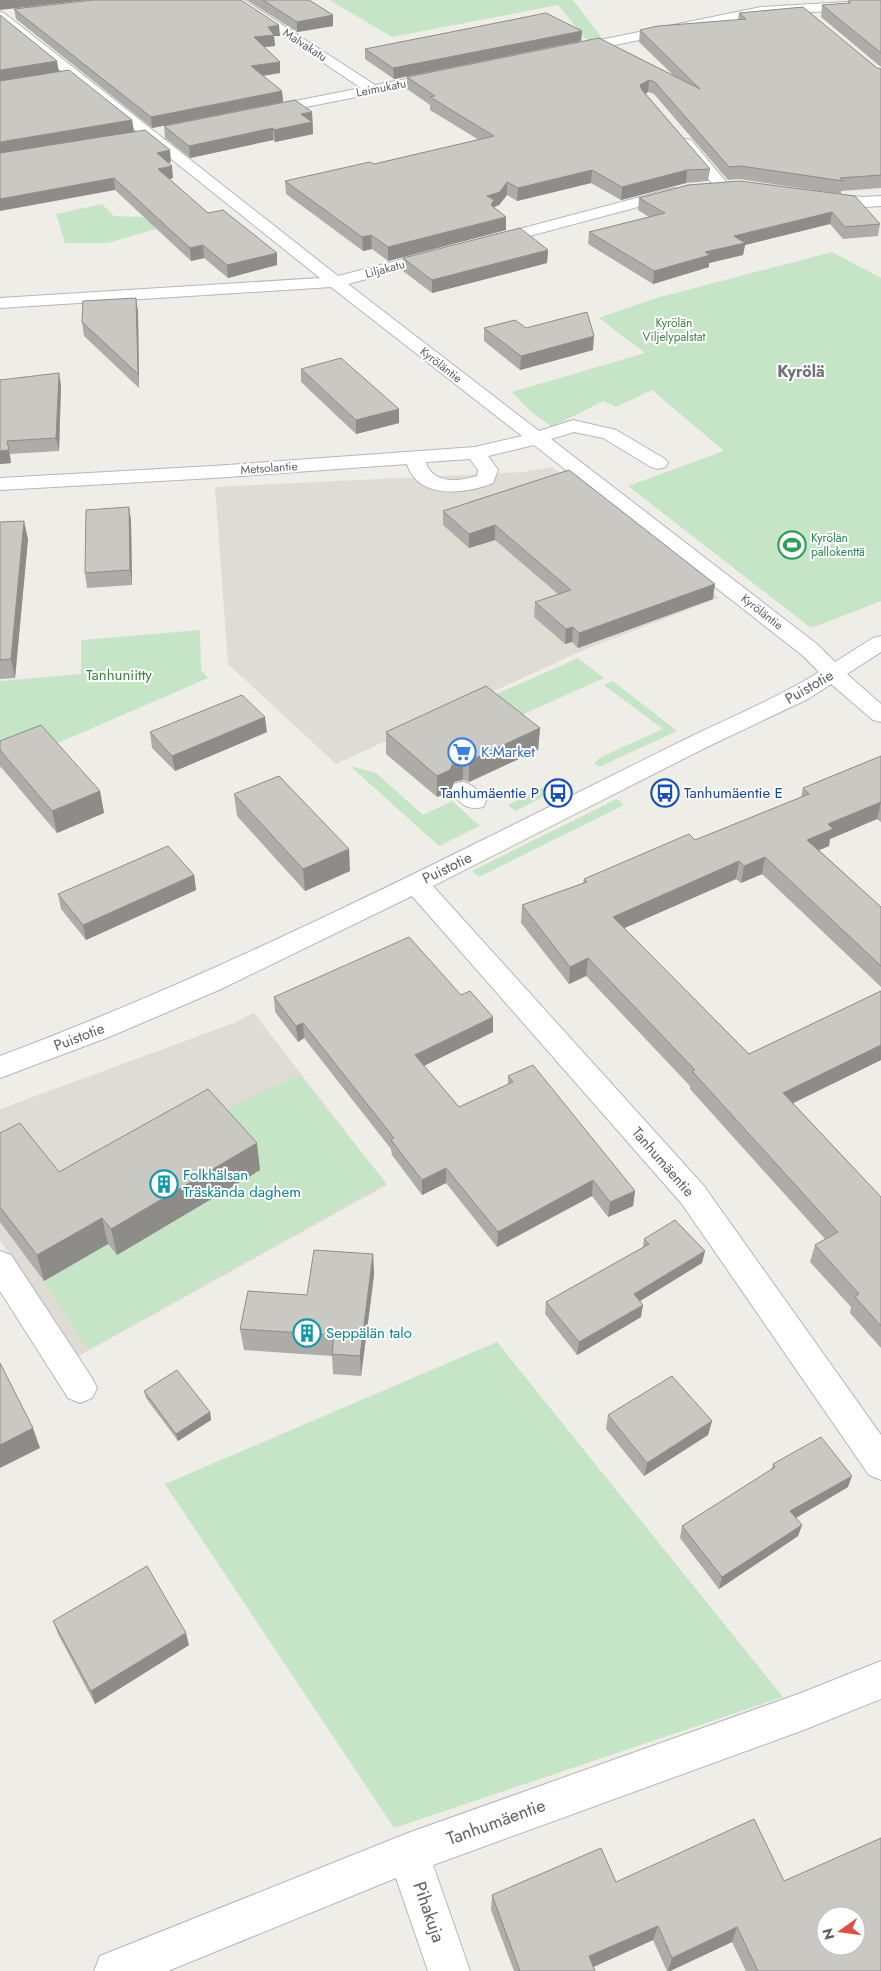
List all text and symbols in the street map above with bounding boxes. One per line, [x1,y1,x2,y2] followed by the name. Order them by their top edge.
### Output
[279,24,331,66] street label: Malvakatu
[354,74,408,102] street label: Leimukatu
[363,255,407,283] street label: Liljakatu
[643,314,705,346] park label: Kyrölän Viljelypalstat
[416,343,466,387] street label: Kyröläntie
[777,360,825,383] district label: Kyrölä
[240,457,298,479] street label: Metsolantie
[811,529,865,561] place label: Kyrölän pallokenttä
[777,530,807,560] sports icon: Kyrölän pallokenttä
[737,590,787,634] street label: Kyröläntie
[86,664,152,686] park label: Tanhuniitty
[781,664,838,710] street label: Puistotie
[447,737,477,767] supermarket icon: K-Market
[481,741,535,763] place label: K-Market
[543,778,573,808] bus stop icon: Tanhumäentie P
[650,778,680,808] bus stop icon: Tanhumäentie E
[440,782,539,804] place label: Tanhumäentie P
[684,782,783,804] place label: Tanhumäentie E
[418,846,476,889] street label: Puistotie
[50,1017,108,1057] street label: Puistotie
[626,1122,700,1202] street label: Tanhumäentie
[183,1164,301,1203] place label: Folkhälsan Träskända daghem
[149,1169,179,1199] building icon: Folkhälsan Träskända daghem
[292,1318,322,1348] building icon: Seppälän talo
[326,1322,412,1344] place label: Seppälän talo
[443,1792,549,1852] street label: Tanhumäentie
[406,1878,452,1946] street label: Pihakuja
[816,1906,866,1956] north arrow
[817,1926,839,1942] text: N

